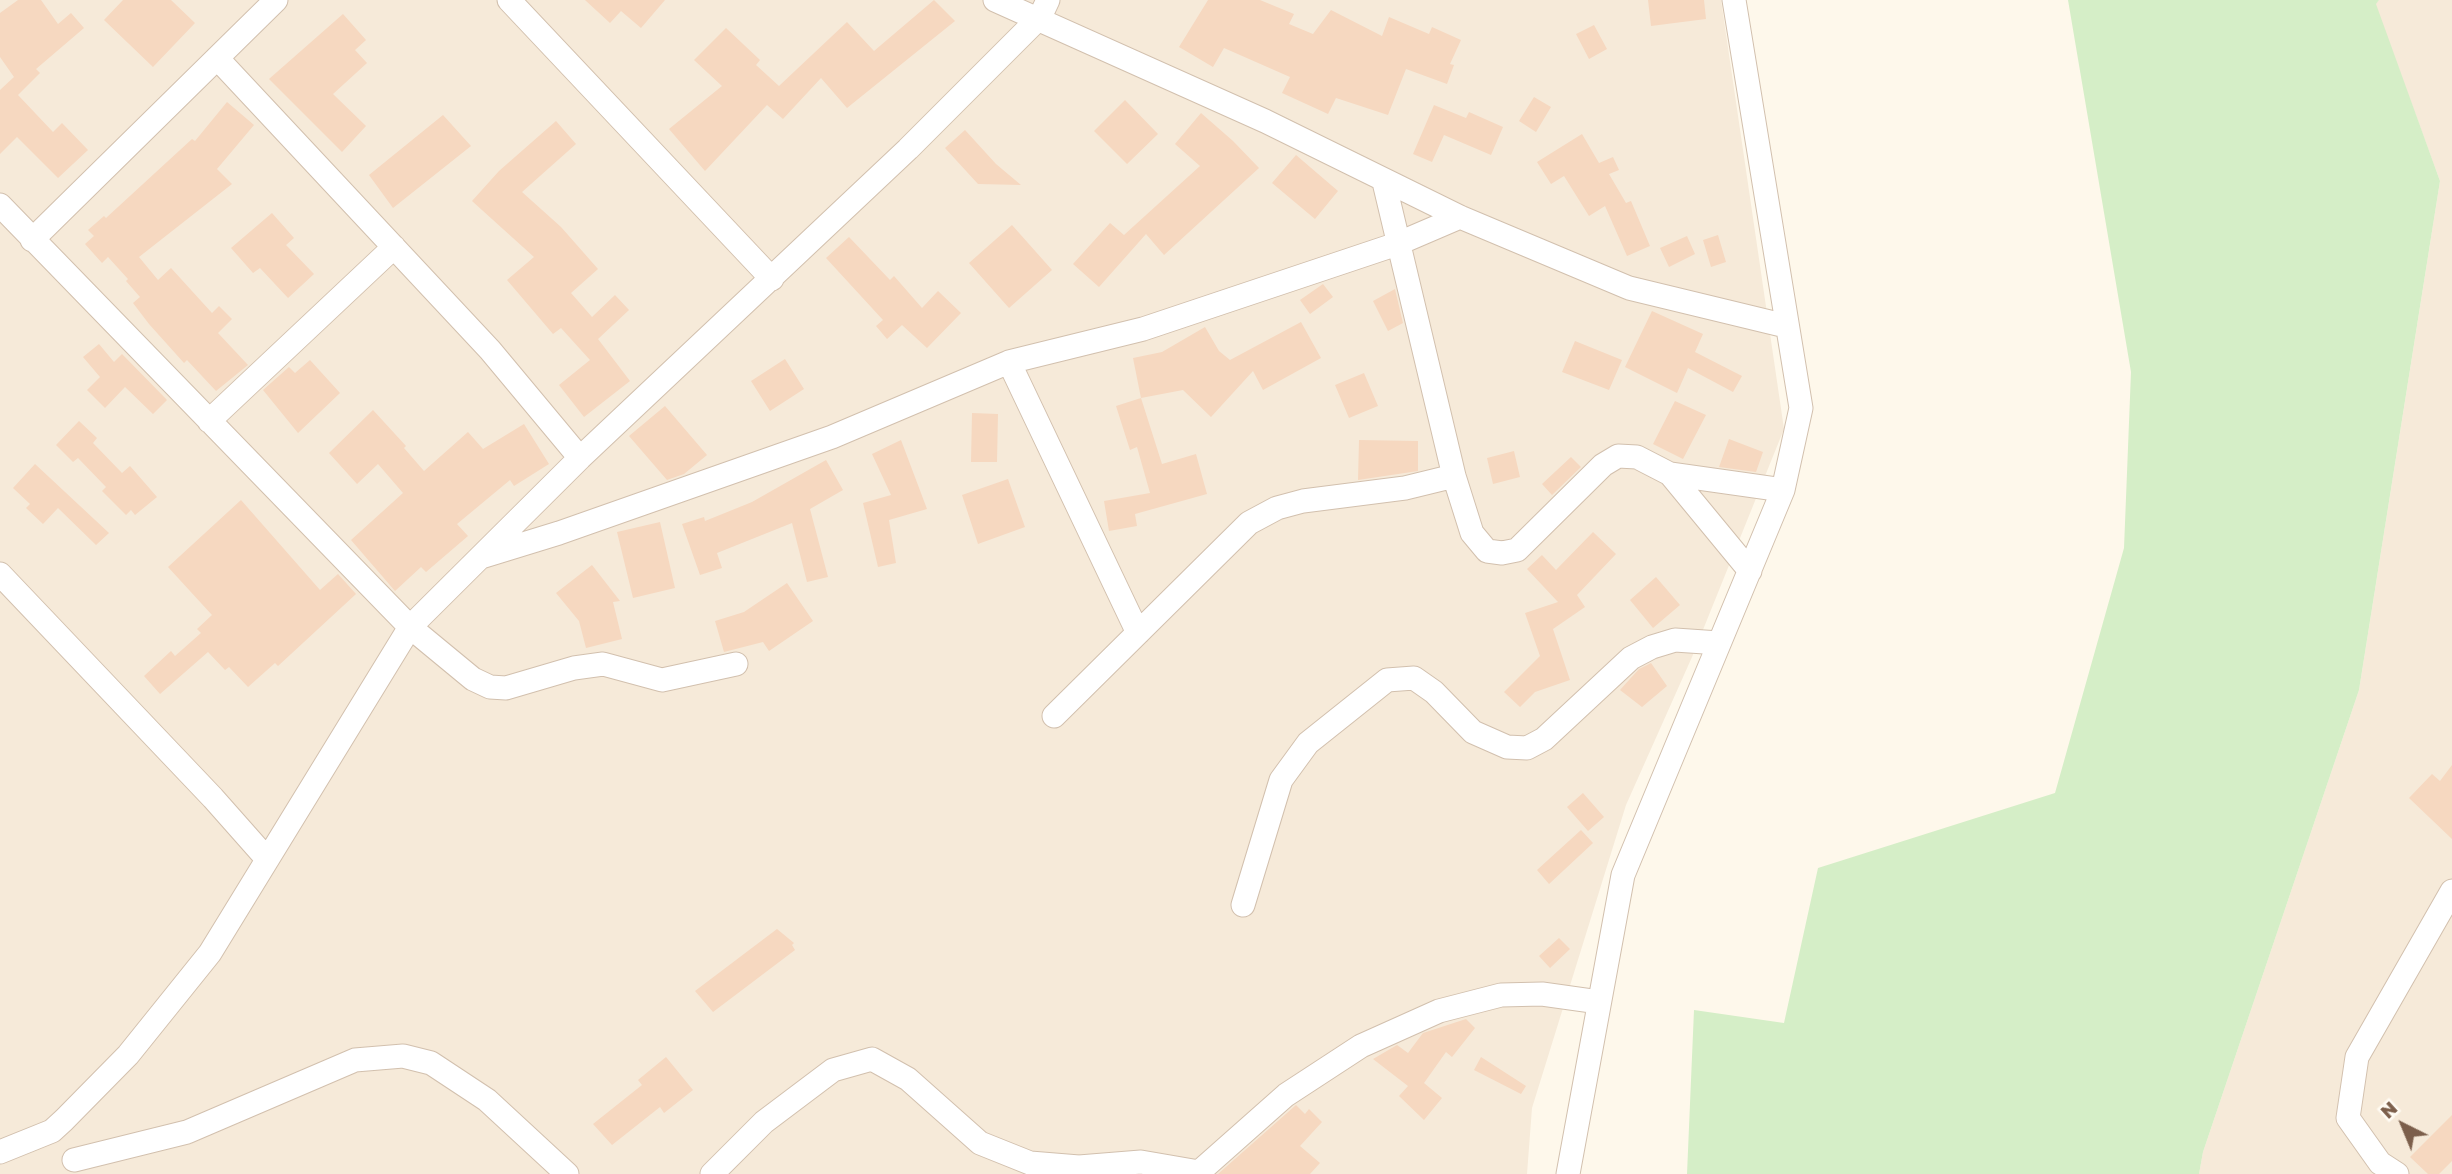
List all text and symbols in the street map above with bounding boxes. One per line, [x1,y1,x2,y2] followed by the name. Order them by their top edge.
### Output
[2368,1090,2438,1160] north arrow
[2375,1096,2401,1123] text: N

